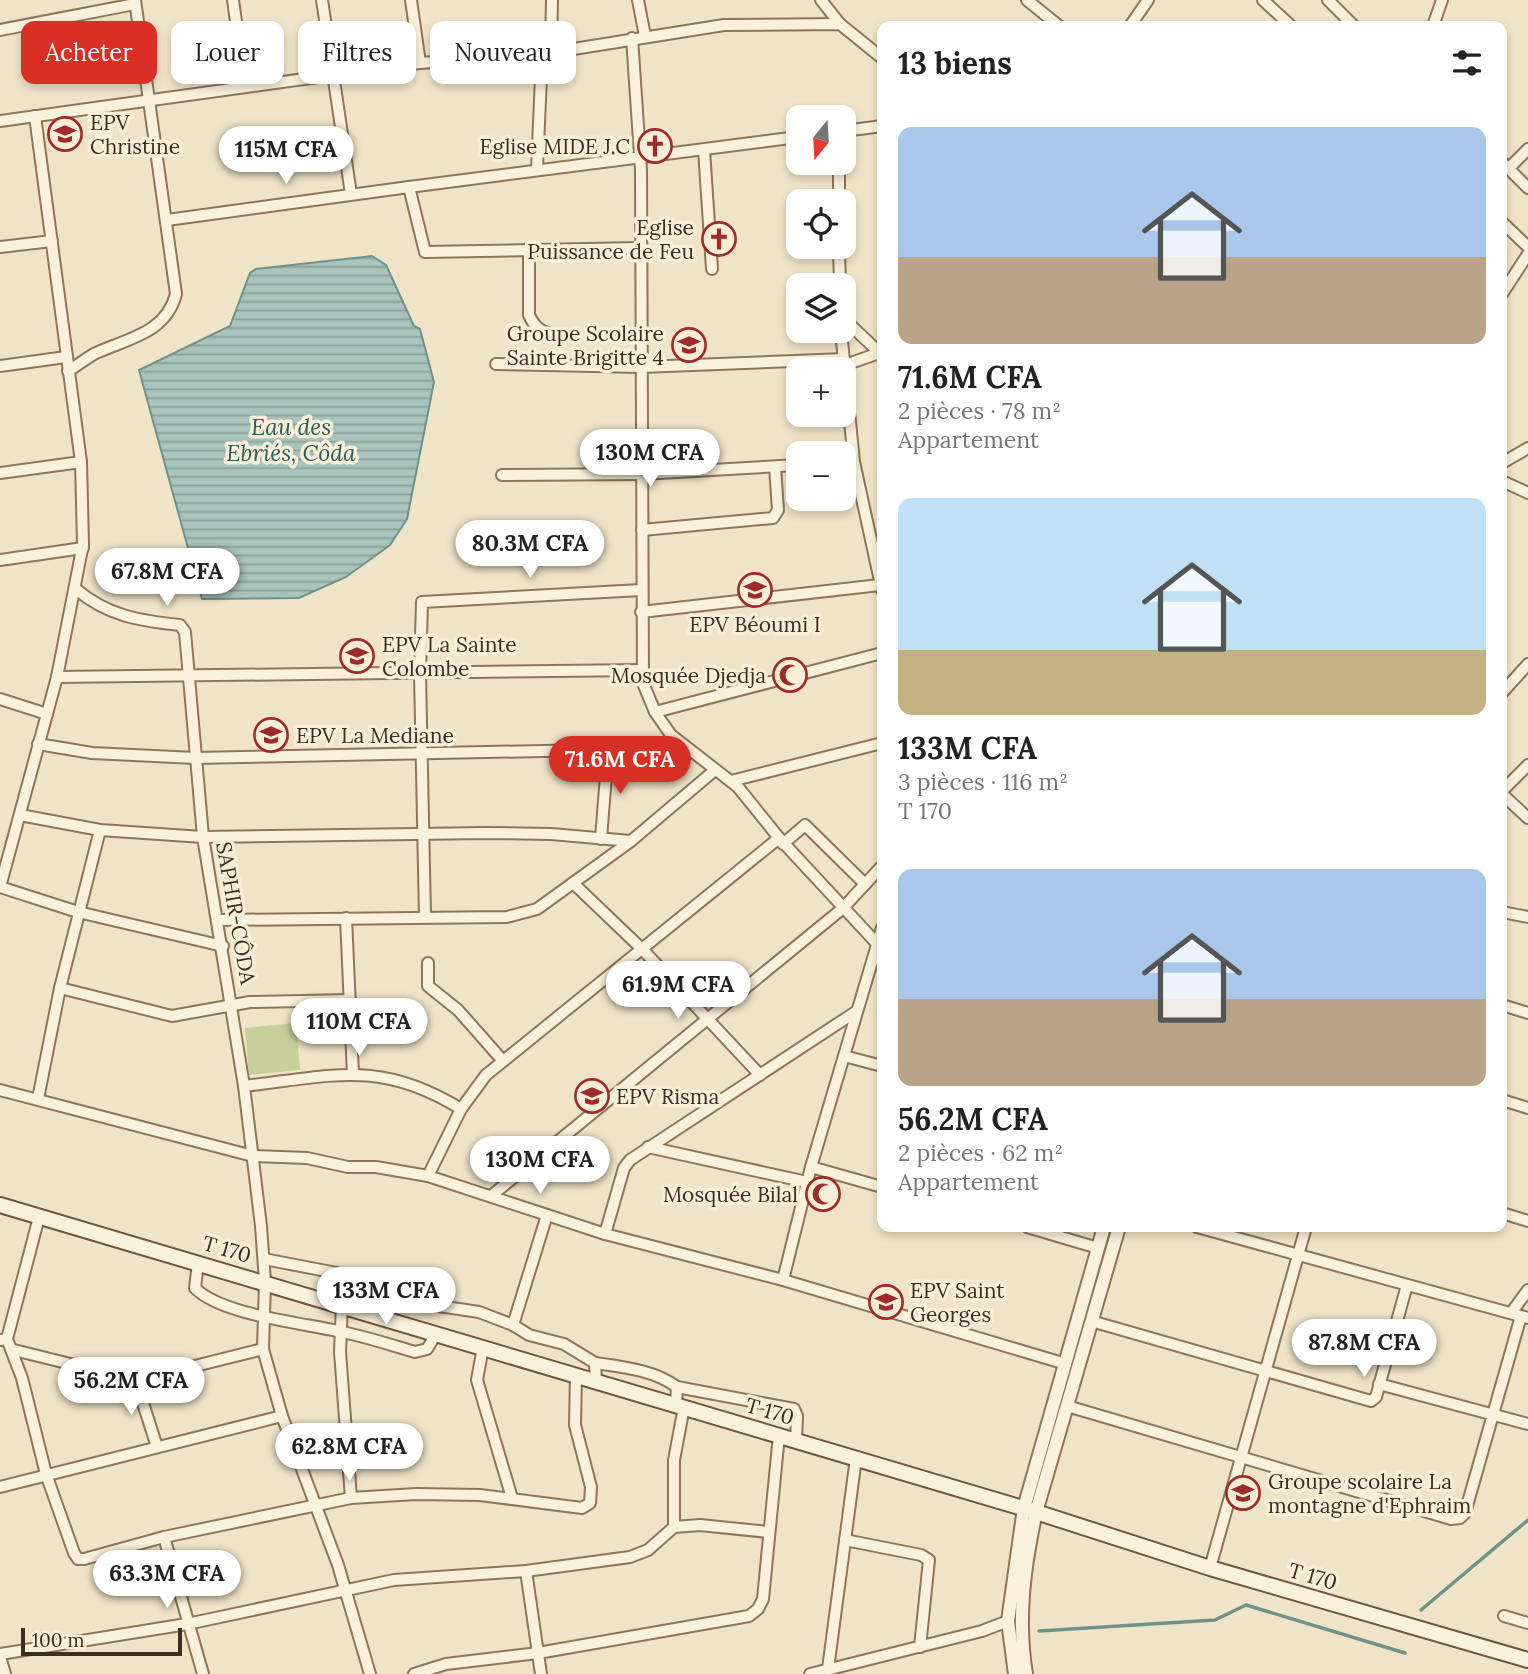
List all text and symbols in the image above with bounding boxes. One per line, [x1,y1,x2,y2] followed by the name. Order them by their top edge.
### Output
[21,21,157,84] chip: Acheter
[171,21,284,84] chip: Louer
[298,21,416,84] chip: Filtres
[430,21,576,84] chip: Nouveau
[898,44,1012,82] text: 13 biens
[1448,44,1486,82] icon: filters
[786,105,856,175] north arrow
[786,105,856,511] map controls
[90,109,180,160] place label: EPV Christine
[46,115,84,153] school or university icon: EPV Christine
[214,127,358,186] pin: 115M CFA
[636,127,674,165] church icon: Eglise MIDE J.C
[480,133,630,160] place label: Eglise MIDE J.C
[235,134,337,163] text: 115M CFA
[1129,173,1255,299] icon: home
[786,189,856,259] button: locate
[527,214,694,265] place label: Eglise Puissance de Feu
[700,220,738,258] church icon: Eglise Puissance de Feu
[786,273,856,343] button: layers
[507,320,664,371] place label: Groupe Scolaire Sainte Brigitte 4
[670,326,708,364] school or university icon: Groupe Scolaire Sainte Brigitte 4
[786,357,856,427] button: +
[898,358,1042,396] text: 71.6M CFA
[898,396,1061,425] text: 2 pièces · 78 m²
[226,412,356,467] water label: Eau des Ebriés, Côda
[898,425,1039,454] text: Appartement
[578,430,722,489] pin: 130M CFA
[596,437,704,466] text: 130M CFA
[786,441,856,511] button: −
[450,520,610,580] pin: 80.3M CFA
[471,528,589,557] text: 80.3M CFA
[1129,544,1255,670] icon: home
[87,548,247,608] pin: 67.8M CFA
[111,556,223,585] text: 67.8M CFA
[736,571,774,609] school or university icon: EPV Béoumi I
[689,611,821,638] place label: EPV Béoumi I
[382,631,517,682] place label: EPV La Sainte Colombe
[338,637,376,675] school or university icon: EPV La Sainte Colombe
[771,656,809,694] mosque icon: Mosquée Djedja
[611,662,766,689] place label: Mosquée Djedja
[252,716,290,754] school or university icon: EPV La Mediane
[296,722,454,749] place label: EPV La Mediane
[898,729,1037,767] text: 133M CFA
[540,736,700,796] pin: 71.6M CFA
[565,744,675,773] text: 71.6M CFA
[898,767,1068,796] text: 3 pièces · 116 m²
[898,796,952,825] text: T 170
[210,840,262,987] street label: SAPHIR-CÔDA
[1129,915,1255,1041] icon: home
[598,962,758,1021] pin: 61.9M CFA
[622,969,734,998] text: 61.9M CFA
[287,998,431,1058] pin: 110M CFA
[307,1006,411,1035] text: 110M CFA
[573,1077,611,1115] school or university icon: EPV Risma
[616,1083,720,1110] place label: EPV Risma
[898,1100,1048,1138] text: 56.2M CFA
[468,1136,612,1196] pin: 130M CFA
[898,1138,1063,1167] text: 2 pièces · 62 m²
[486,1144,594,1173] text: 130M CFA
[898,1167,1039,1196] text: Appartement
[804,1175,842,1213] mosque icon: Mosquée Bilal
[663,1181,798,1208] place label: Mosquée Bilal
[200,1229,254,1269] street label: T 170
[314,1268,458,1327] pin: 133M CFA
[333,1275,439,1304] text: 133M CFA
[910,1277,1005,1328] place label: EPV Saint Georges
[867,1283,905,1321] school or university icon: EPV Saint Georges
[1284,1320,1444,1379] pin: 87.8M CFA
[1308,1327,1420,1356] text: 87.8M CFA
[51,1358,211,1417] pin: 56.2M CFA
[74,1365,188,1394] text: 56.2M CFA
[743,1391,797,1431] street label: T 170
[269,1424,429,1483] pin: 62.8M CFA
[291,1431,407,1460] text: 62.8M CFA
[1268,1468,1471,1519] place label: Groupe scolaire La montagne d'Ephraim
[1224,1474,1262,1512] school or university icon: Groupe scolaire La montagne d'Ephraim
[87,1550,247,1610] pin: 63.3M CFA
[1286,1556,1340,1596] street label: T 170
[109,1558,225,1587] text: 63.3M CFA
[21,1625,182,1657] scale bar
[32,1628,85,1652] text: 100 m

